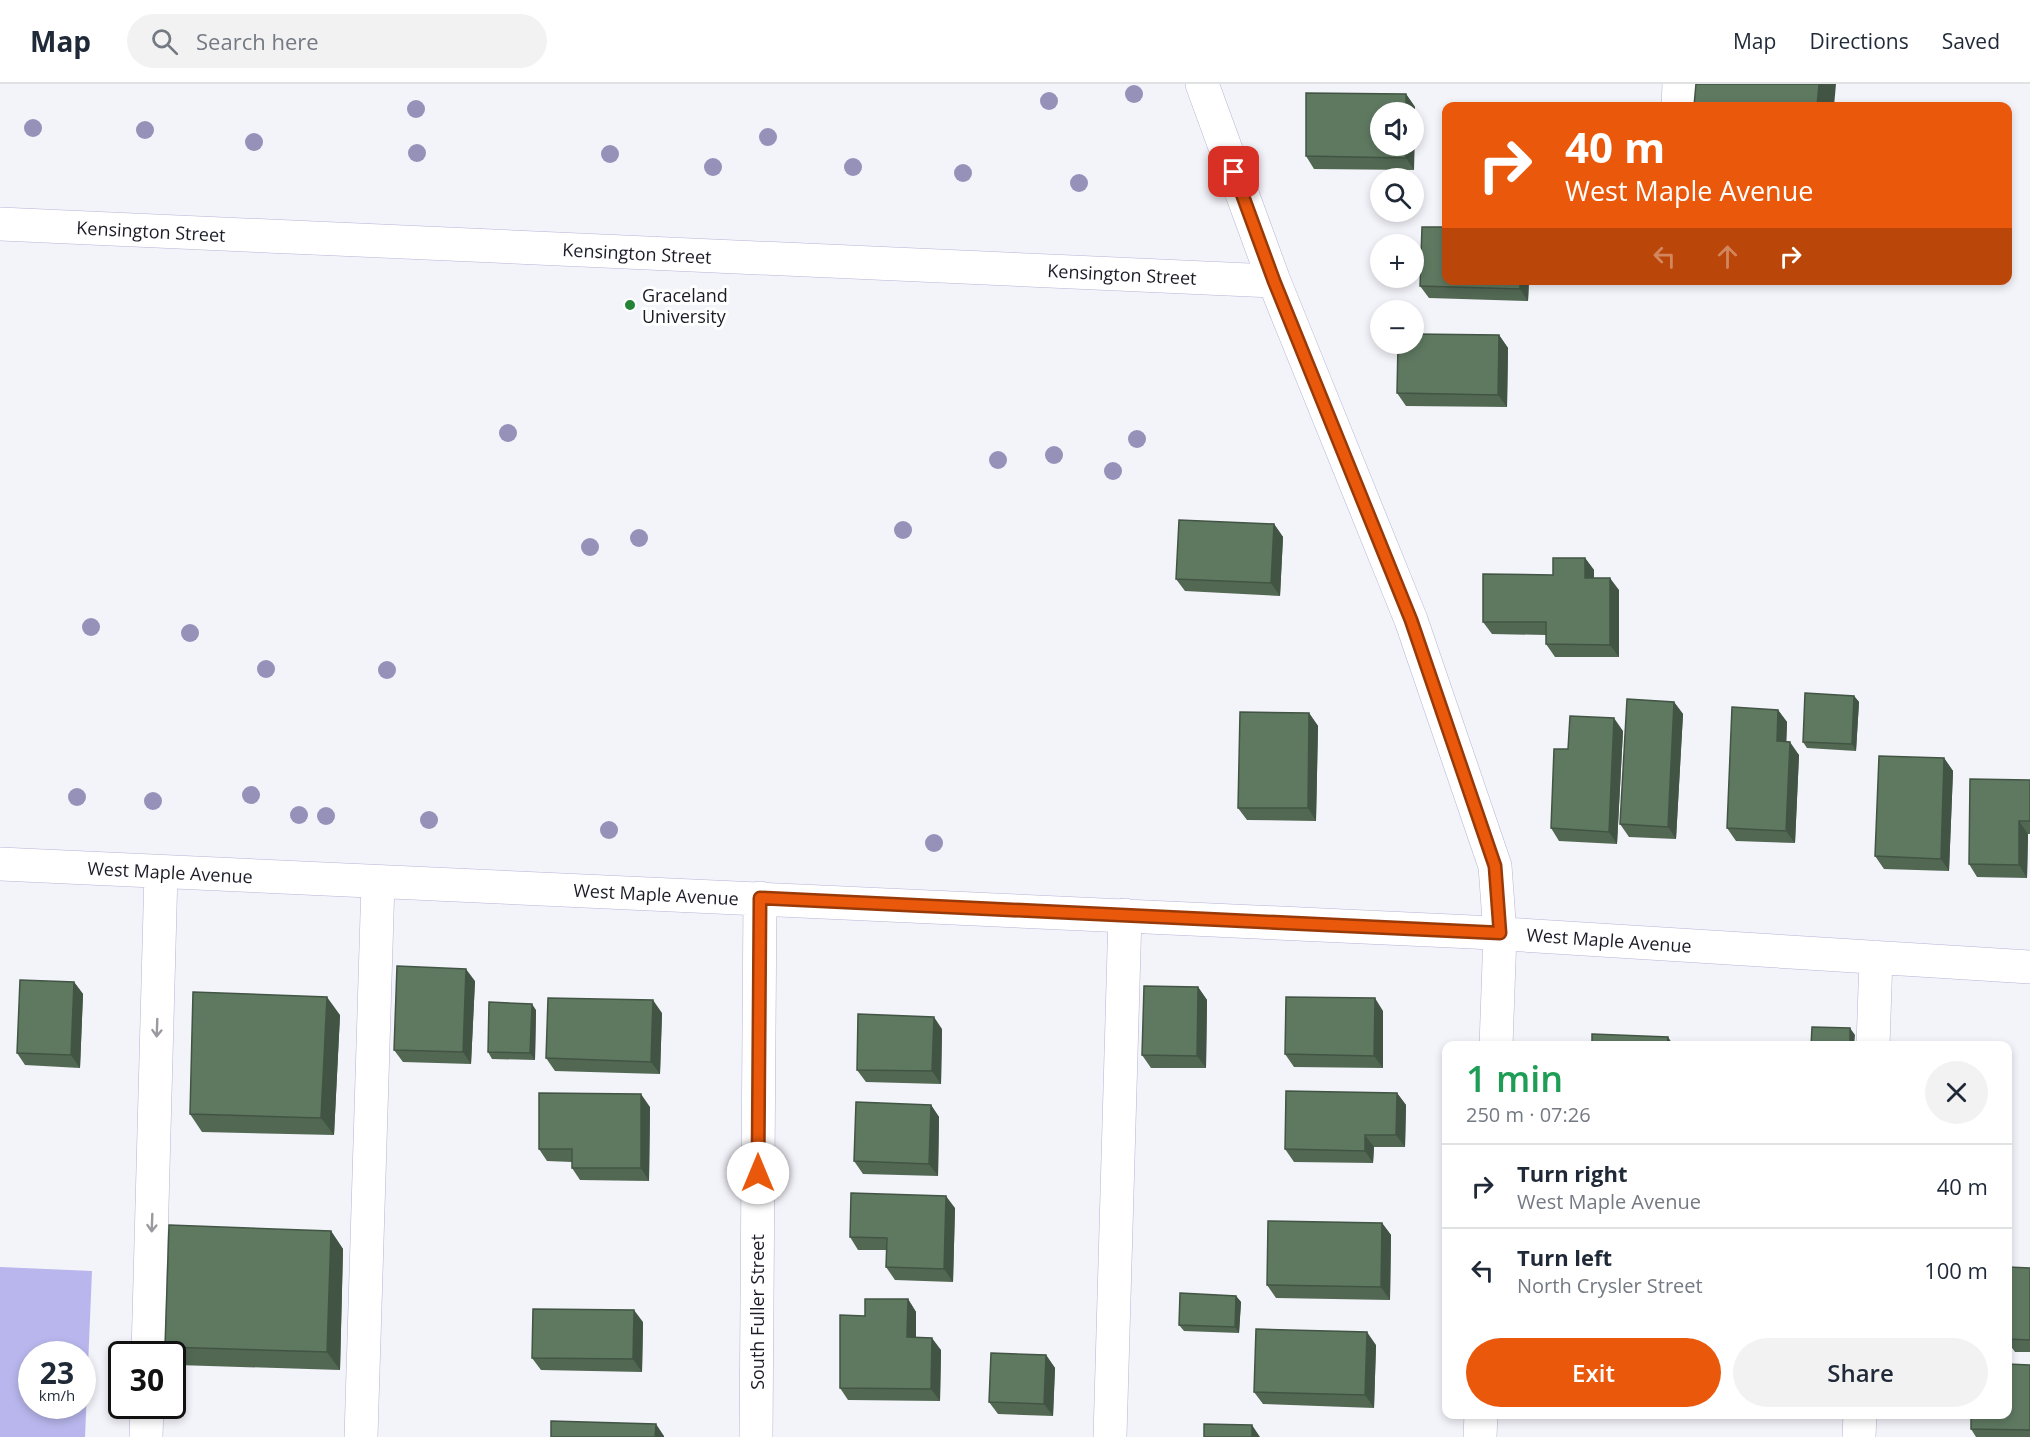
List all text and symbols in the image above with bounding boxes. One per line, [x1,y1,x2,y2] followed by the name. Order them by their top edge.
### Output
[127,14,547,68] search box
[30,22,91,60] text: Map
[148,25,181,58] icon: search
[196,26,319,56] text: Search here
[1733,27,1776,55] text: Map
[1809,27,1909,55] text: Directions
[1942,27,2000,55] text: Saved
[1370,102,1424,354] map controls
[1370,102,1424,156] button: sound
[1565,118,1665,175] text: 40 m
[1466,126,1544,204] icon: right
[1208,146,1259,197] pin
[1217,155,1250,188] icon: arrive
[1370,168,1424,222] button: search
[1565,172,1813,209] text: West Maple Avenue
[76,215,226,247] street label: Kensington Street
[1370,234,1424,288] button: +
[562,237,712,269] street label: Kensington Street
[1648,240,1681,273] icon: left
[1711,240,1744,273] icon: ahead
[1774,240,1807,273] icon: right
[1047,258,1197,290] street label: Kensington Street
[642,283,728,328] place label: Graceland University
[623,298,637,312] marker: Graceland University
[1370,300,1424,354] button: −
[87,856,253,888] street label: West Maple Avenue
[573,878,739,910] street label: West Maple Avenue
[1526,922,1692,958] street label: West Maple Avenue
[151,1017,163,1037] one-way arrow
[1466,1054,1563,1103] text: 1 min
[1925,1061,1988,1124] button: close
[1466,1101,1591,1128] text: 250 m · 07:26
[726,1141,790,1205] position arrow
[1517,1158,1628,1188] text: Turn right
[1466,1170,1499,1203] icon: right
[1937,1171,1988,1201] text: 40 m
[1517,1188,1701,1215] text: West Maple Avenue
[146,1212,157,1232] one-way arrow
[745,1234,769,1390] street label: South Fuller Street
[1517,1242,1612,1272] text: Turn left
[1466,1254,1499,1287] icon: left
[1924,1255,1988,1285] text: 100 m
[1517,1272,1703,1299] text: North Crysler Street
[1466,1338,1721,1407] button: Exit
[1733,1338,1988,1407] button: Share
[108,1341,186,1419] speed limit sign: 30
[40,1352,74,1393] text: 23
[39,1385,75,1405] text: km/h

